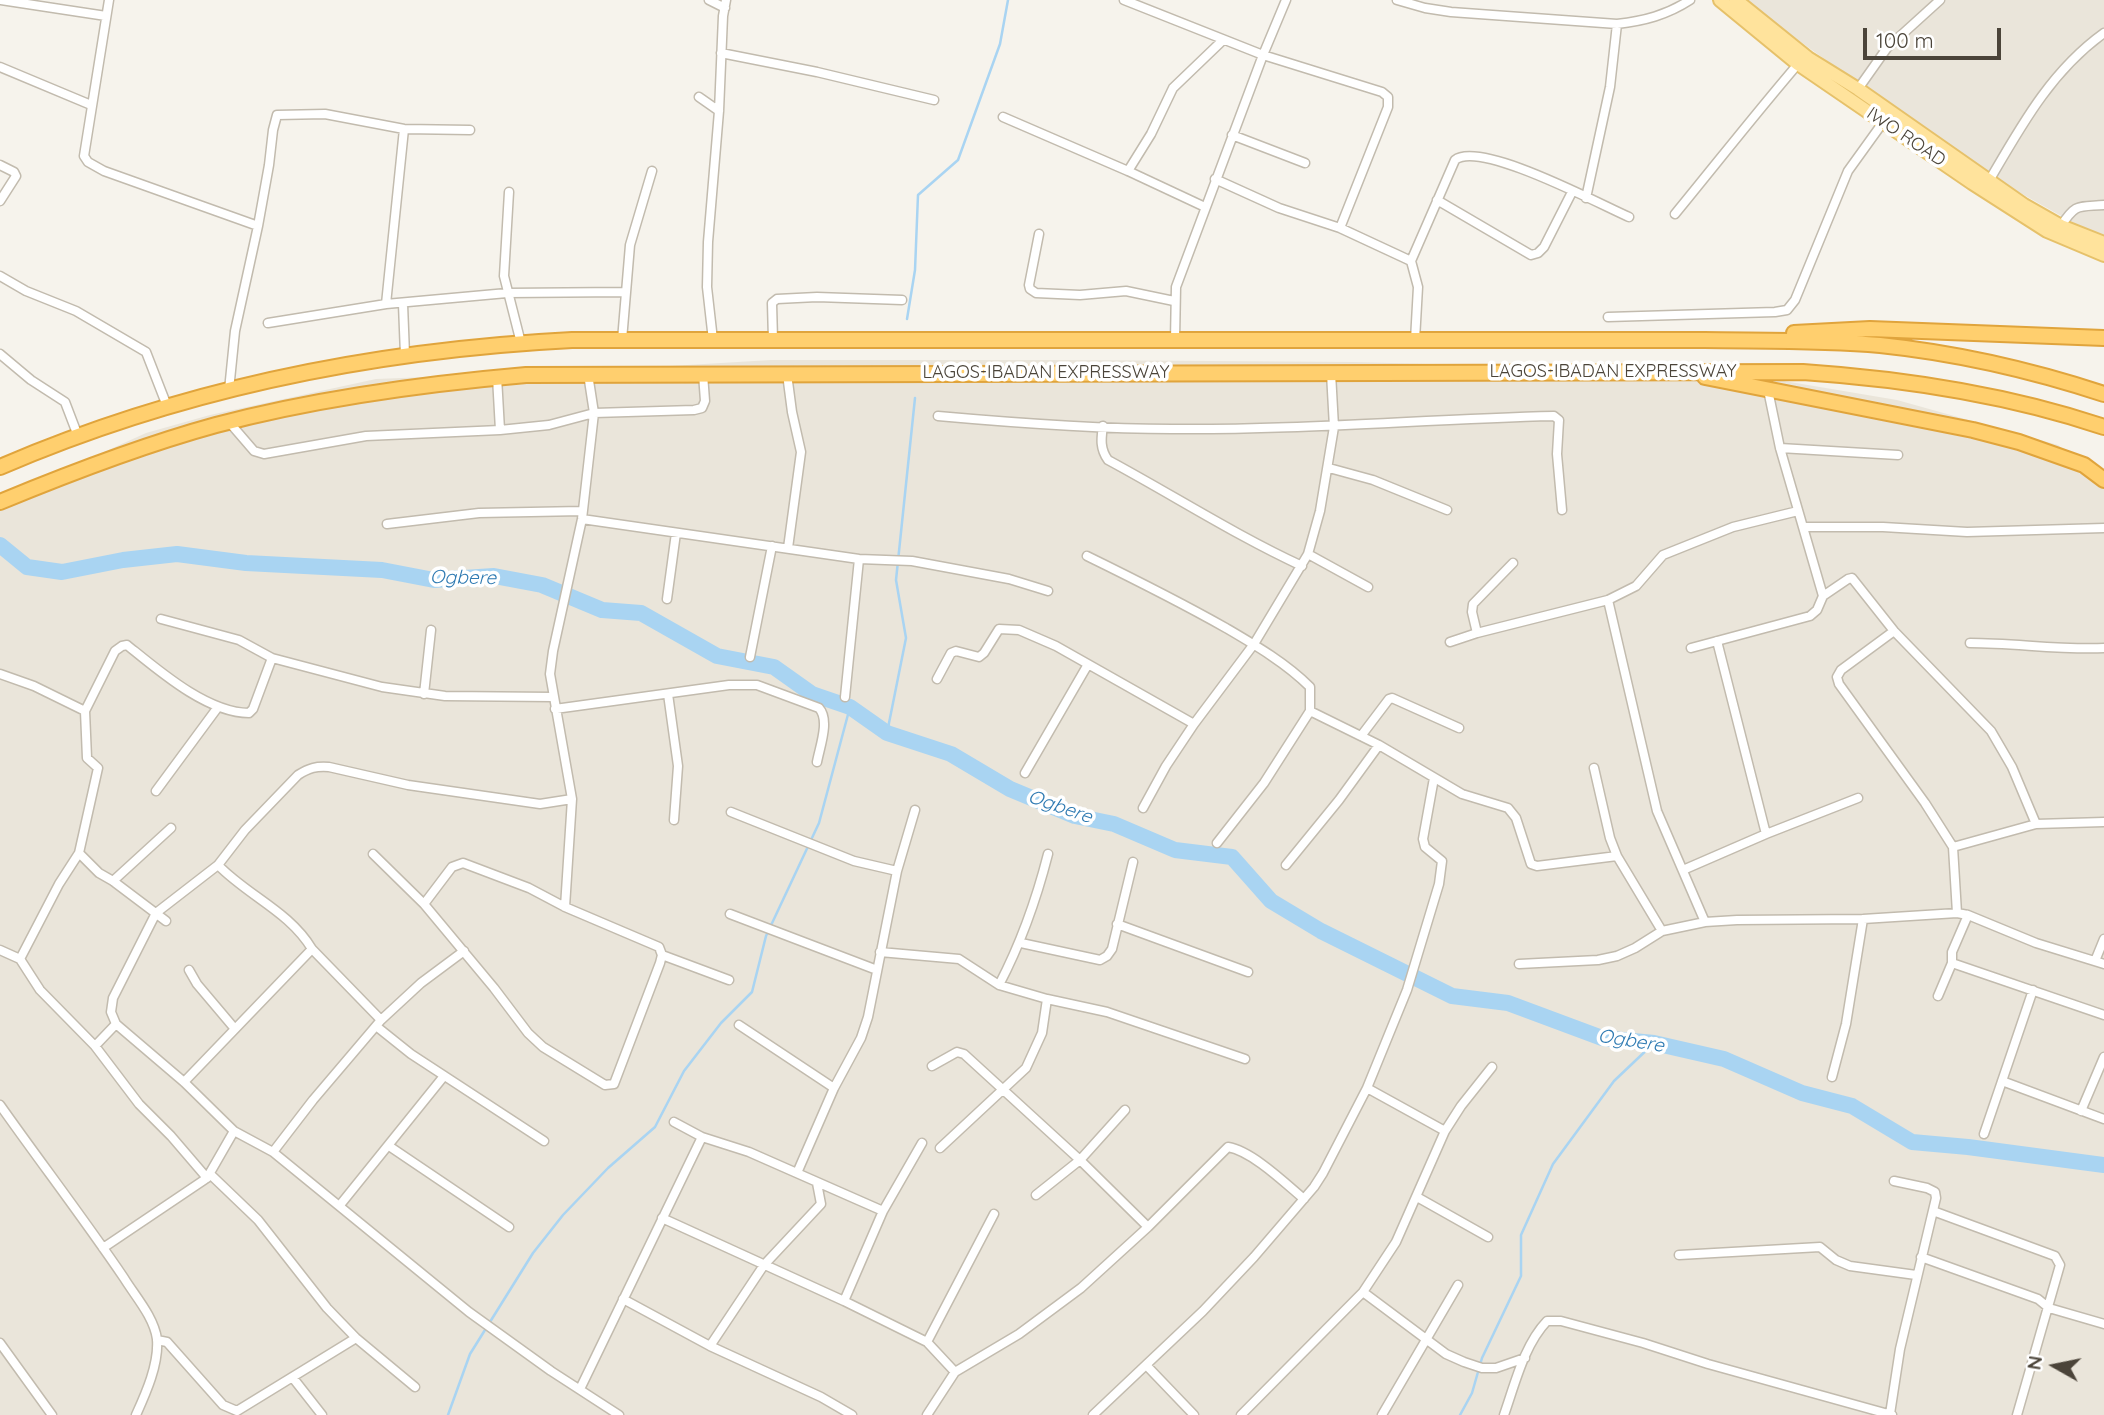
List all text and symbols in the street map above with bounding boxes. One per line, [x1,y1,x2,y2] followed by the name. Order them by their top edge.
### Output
[1866,14,2004,58] scale bar
[1876,27,1934,53] text: 100 m
[1862,103,1950,171] street label: IWO ROAD
[1489,361,1737,383] street label: LAGOS-IBADAN EXPRESSWAY
[922,362,1170,384] street label: LAGOS-IBADAN EXPRESSWAY
[430,566,496,590] water label: Ogbere
[1025,785,1095,829] water label: Ogbere
[1596,1025,1666,1057] water label: Ogbere
[2020,1331,2090,1401] north arrow
[2021,1354,2047,1371] text: N

